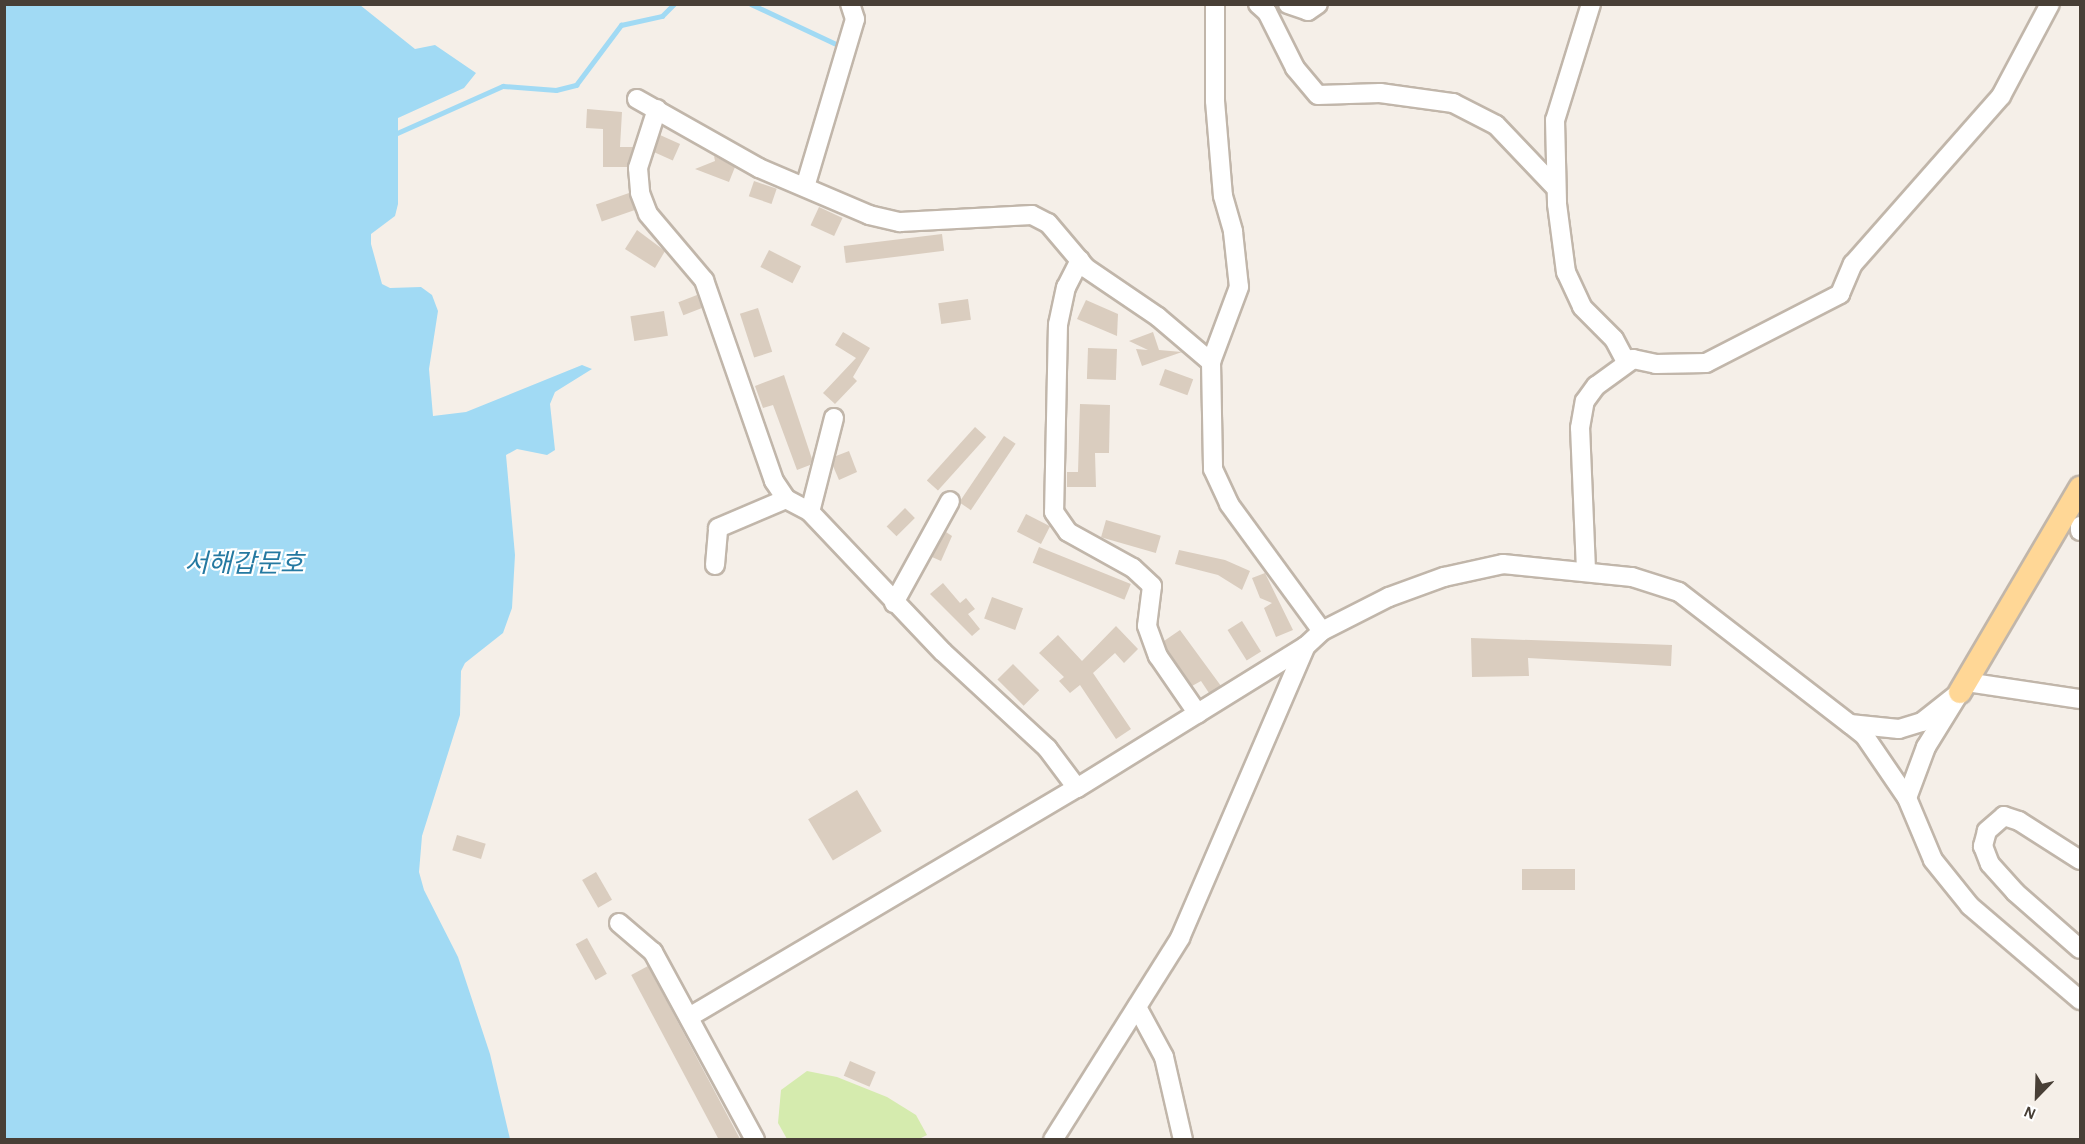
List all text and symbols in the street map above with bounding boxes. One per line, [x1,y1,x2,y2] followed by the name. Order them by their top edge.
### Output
[184,549,304,581] water label: 서해갑문호
[2007,1066,2067,1126] north arrow
[2022,1103,2038,1122] text: N

